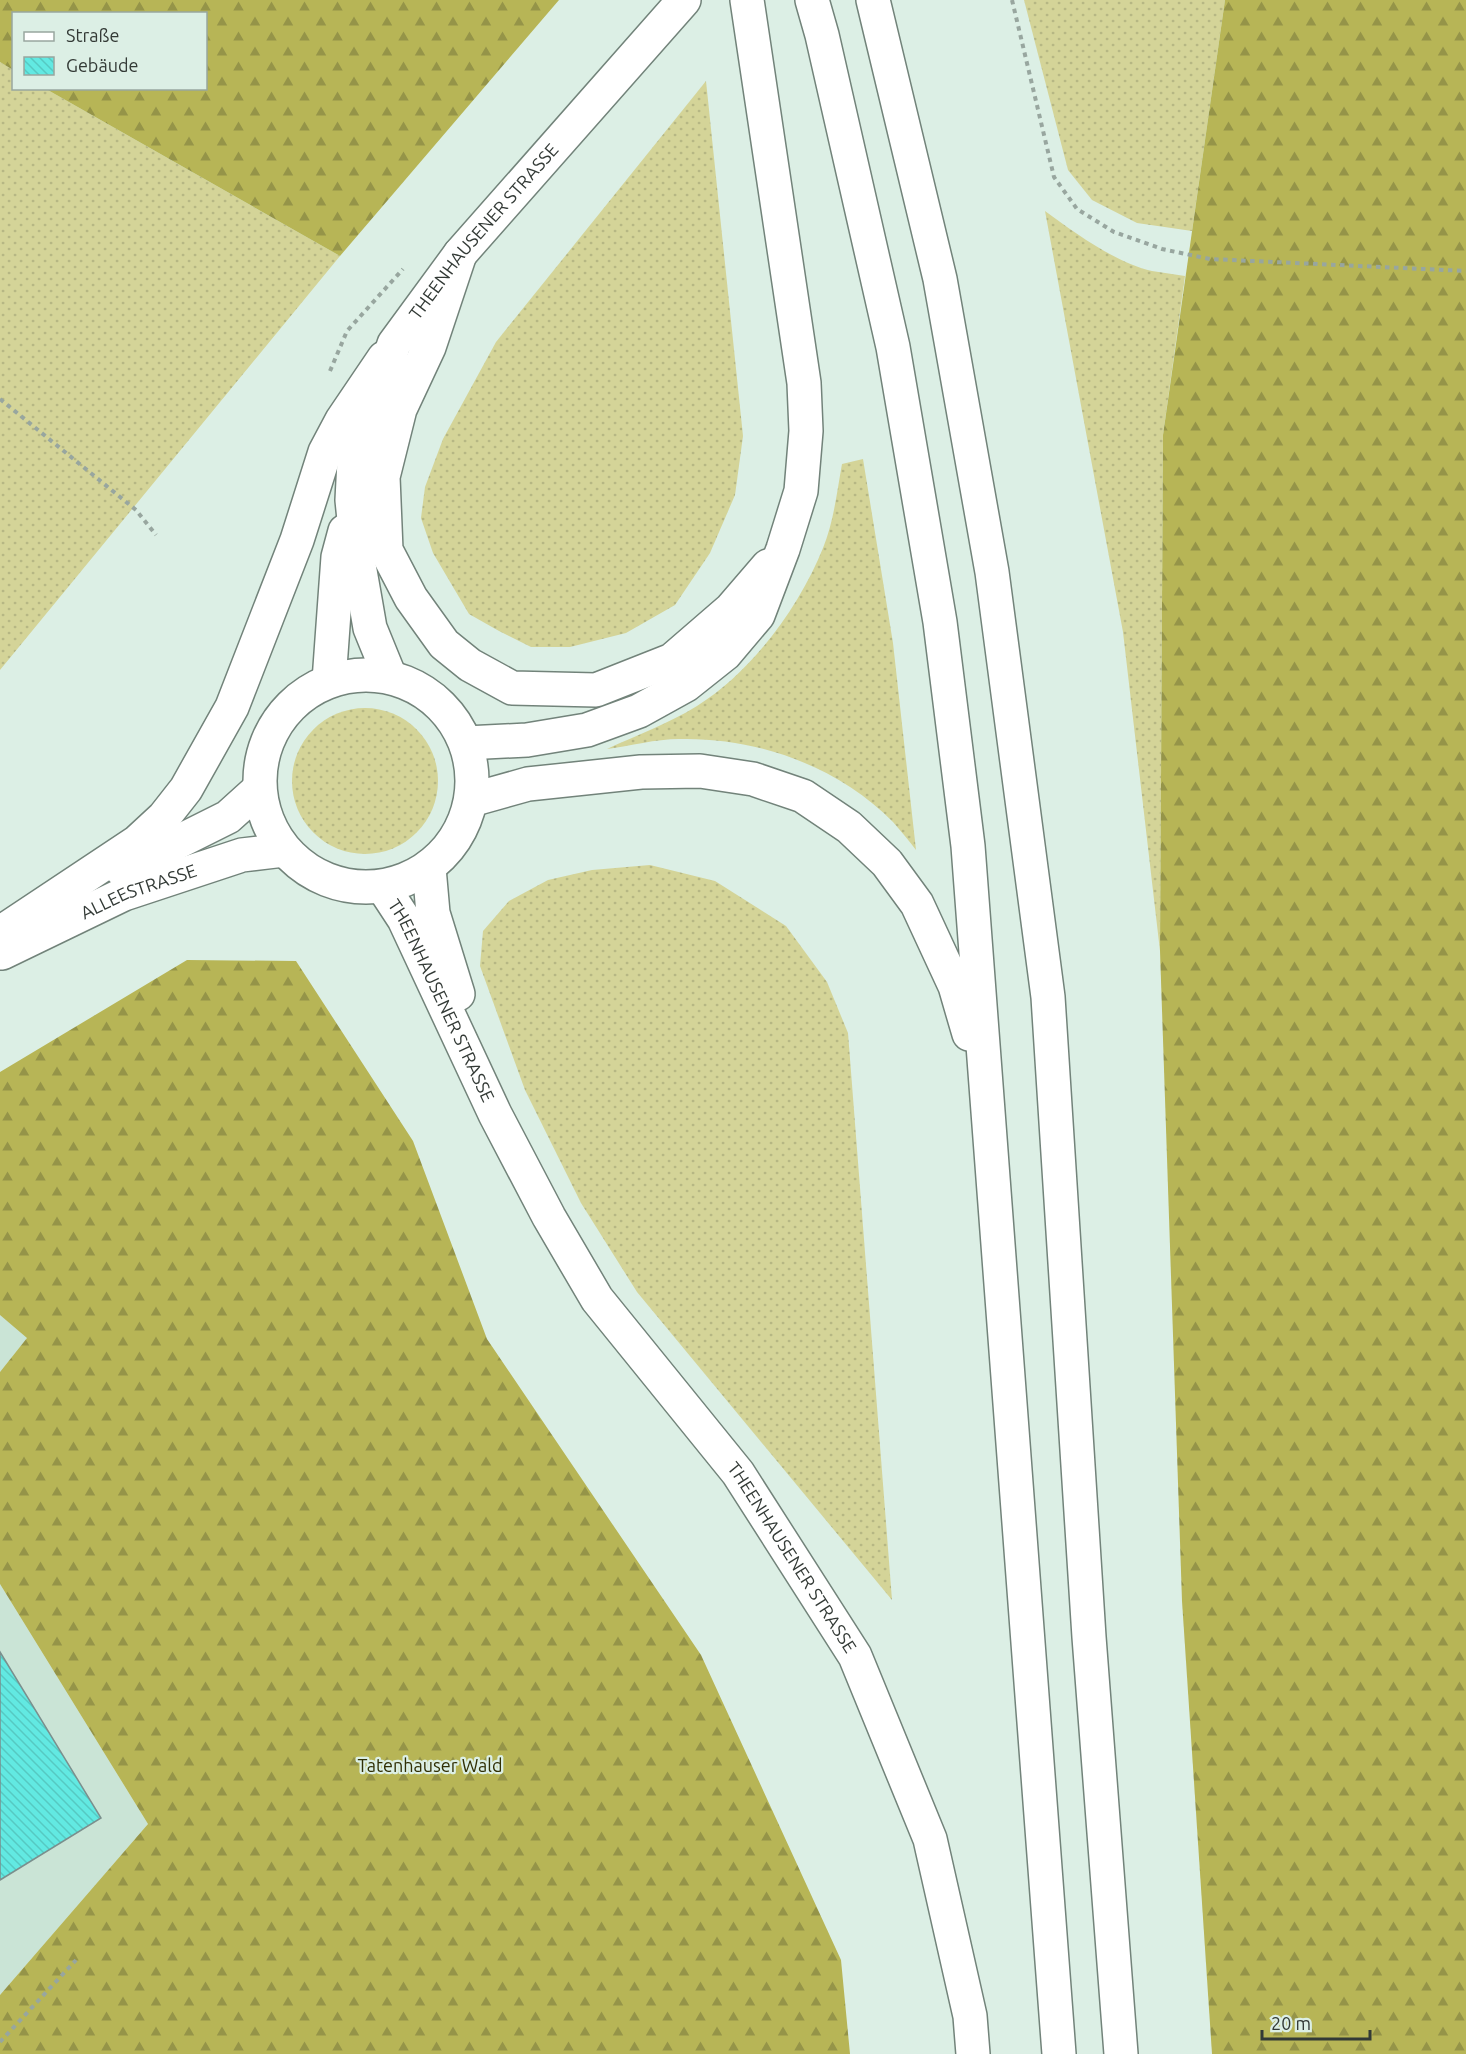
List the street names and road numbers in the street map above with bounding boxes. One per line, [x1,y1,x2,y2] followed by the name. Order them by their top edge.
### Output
[405,139,562,323] street label: THEENHAUSENER STRASSE
[77,860,199,922] street label: ALLEESTRASSE
[385,895,499,1105] street label: THEENHAUSENER STRASSE
[724,1458,861,1656] street label: THEENHAUSENER STRASSE

